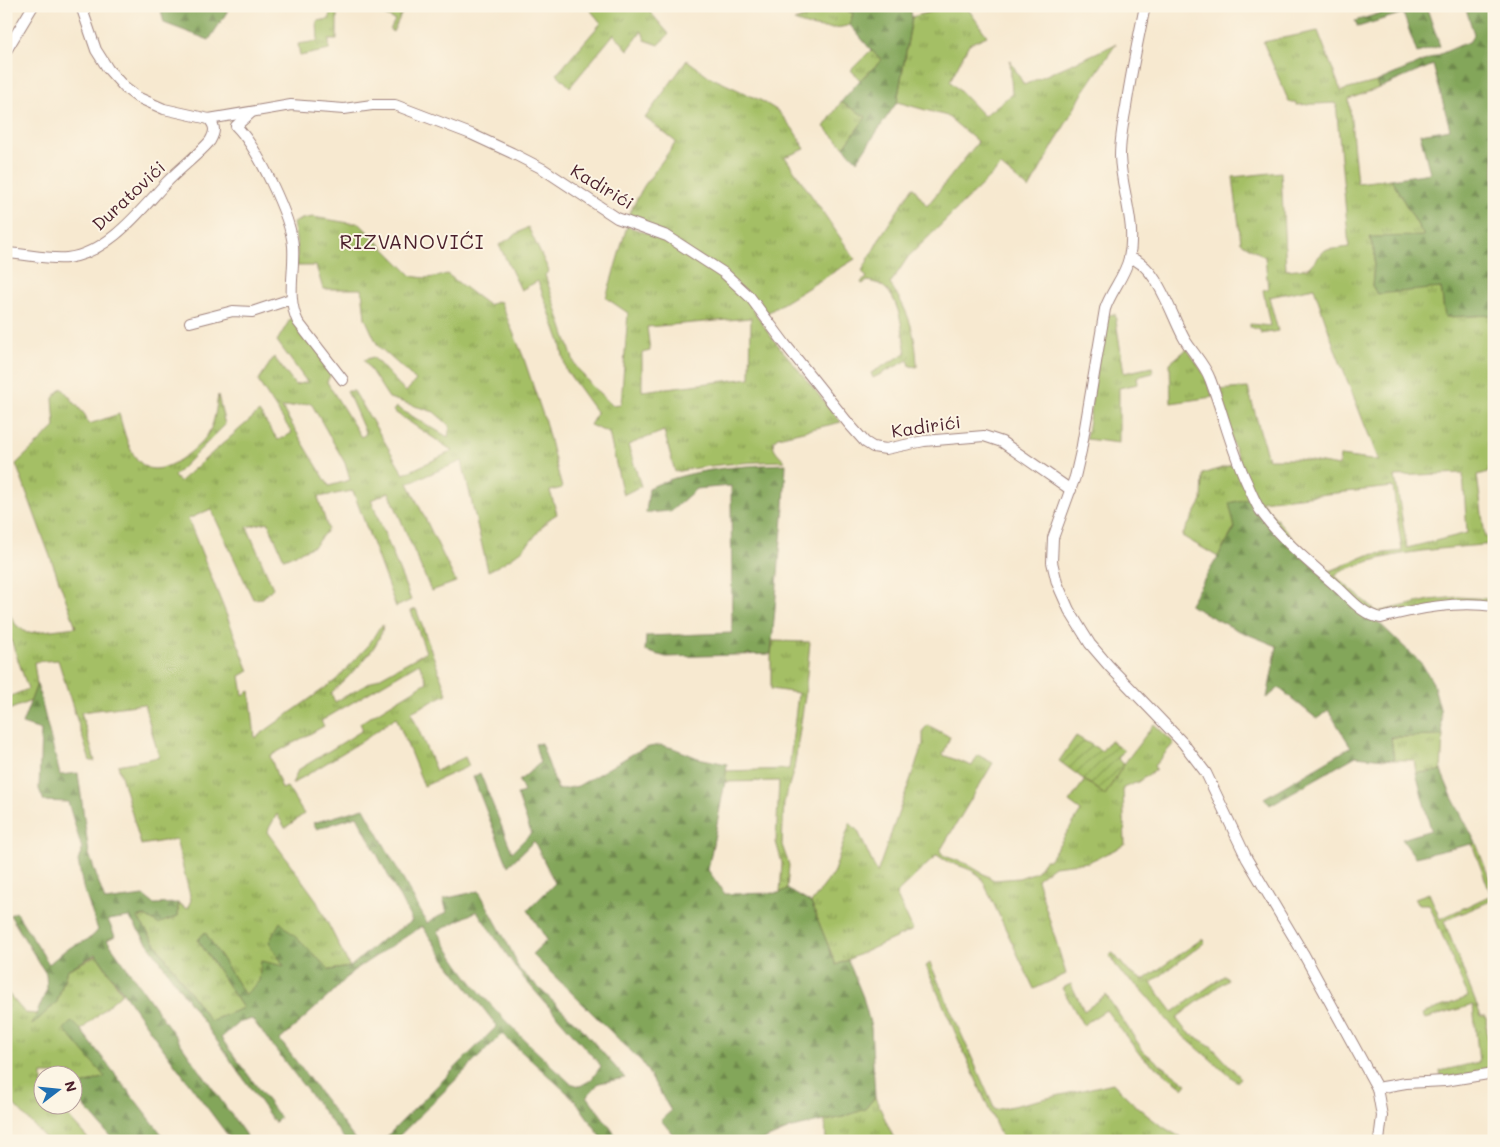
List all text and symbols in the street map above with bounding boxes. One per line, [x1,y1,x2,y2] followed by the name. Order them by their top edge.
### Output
[86,155,170,235] street label: Duratovići
[566,158,639,214] street label: Kadirići
[340,228,485,254] district label: RIZVANOVIĆI
[890,409,962,443] street label: Kadirići
[32,1064,82,1114] north arrow
[60,1079,82,1094] text: N

